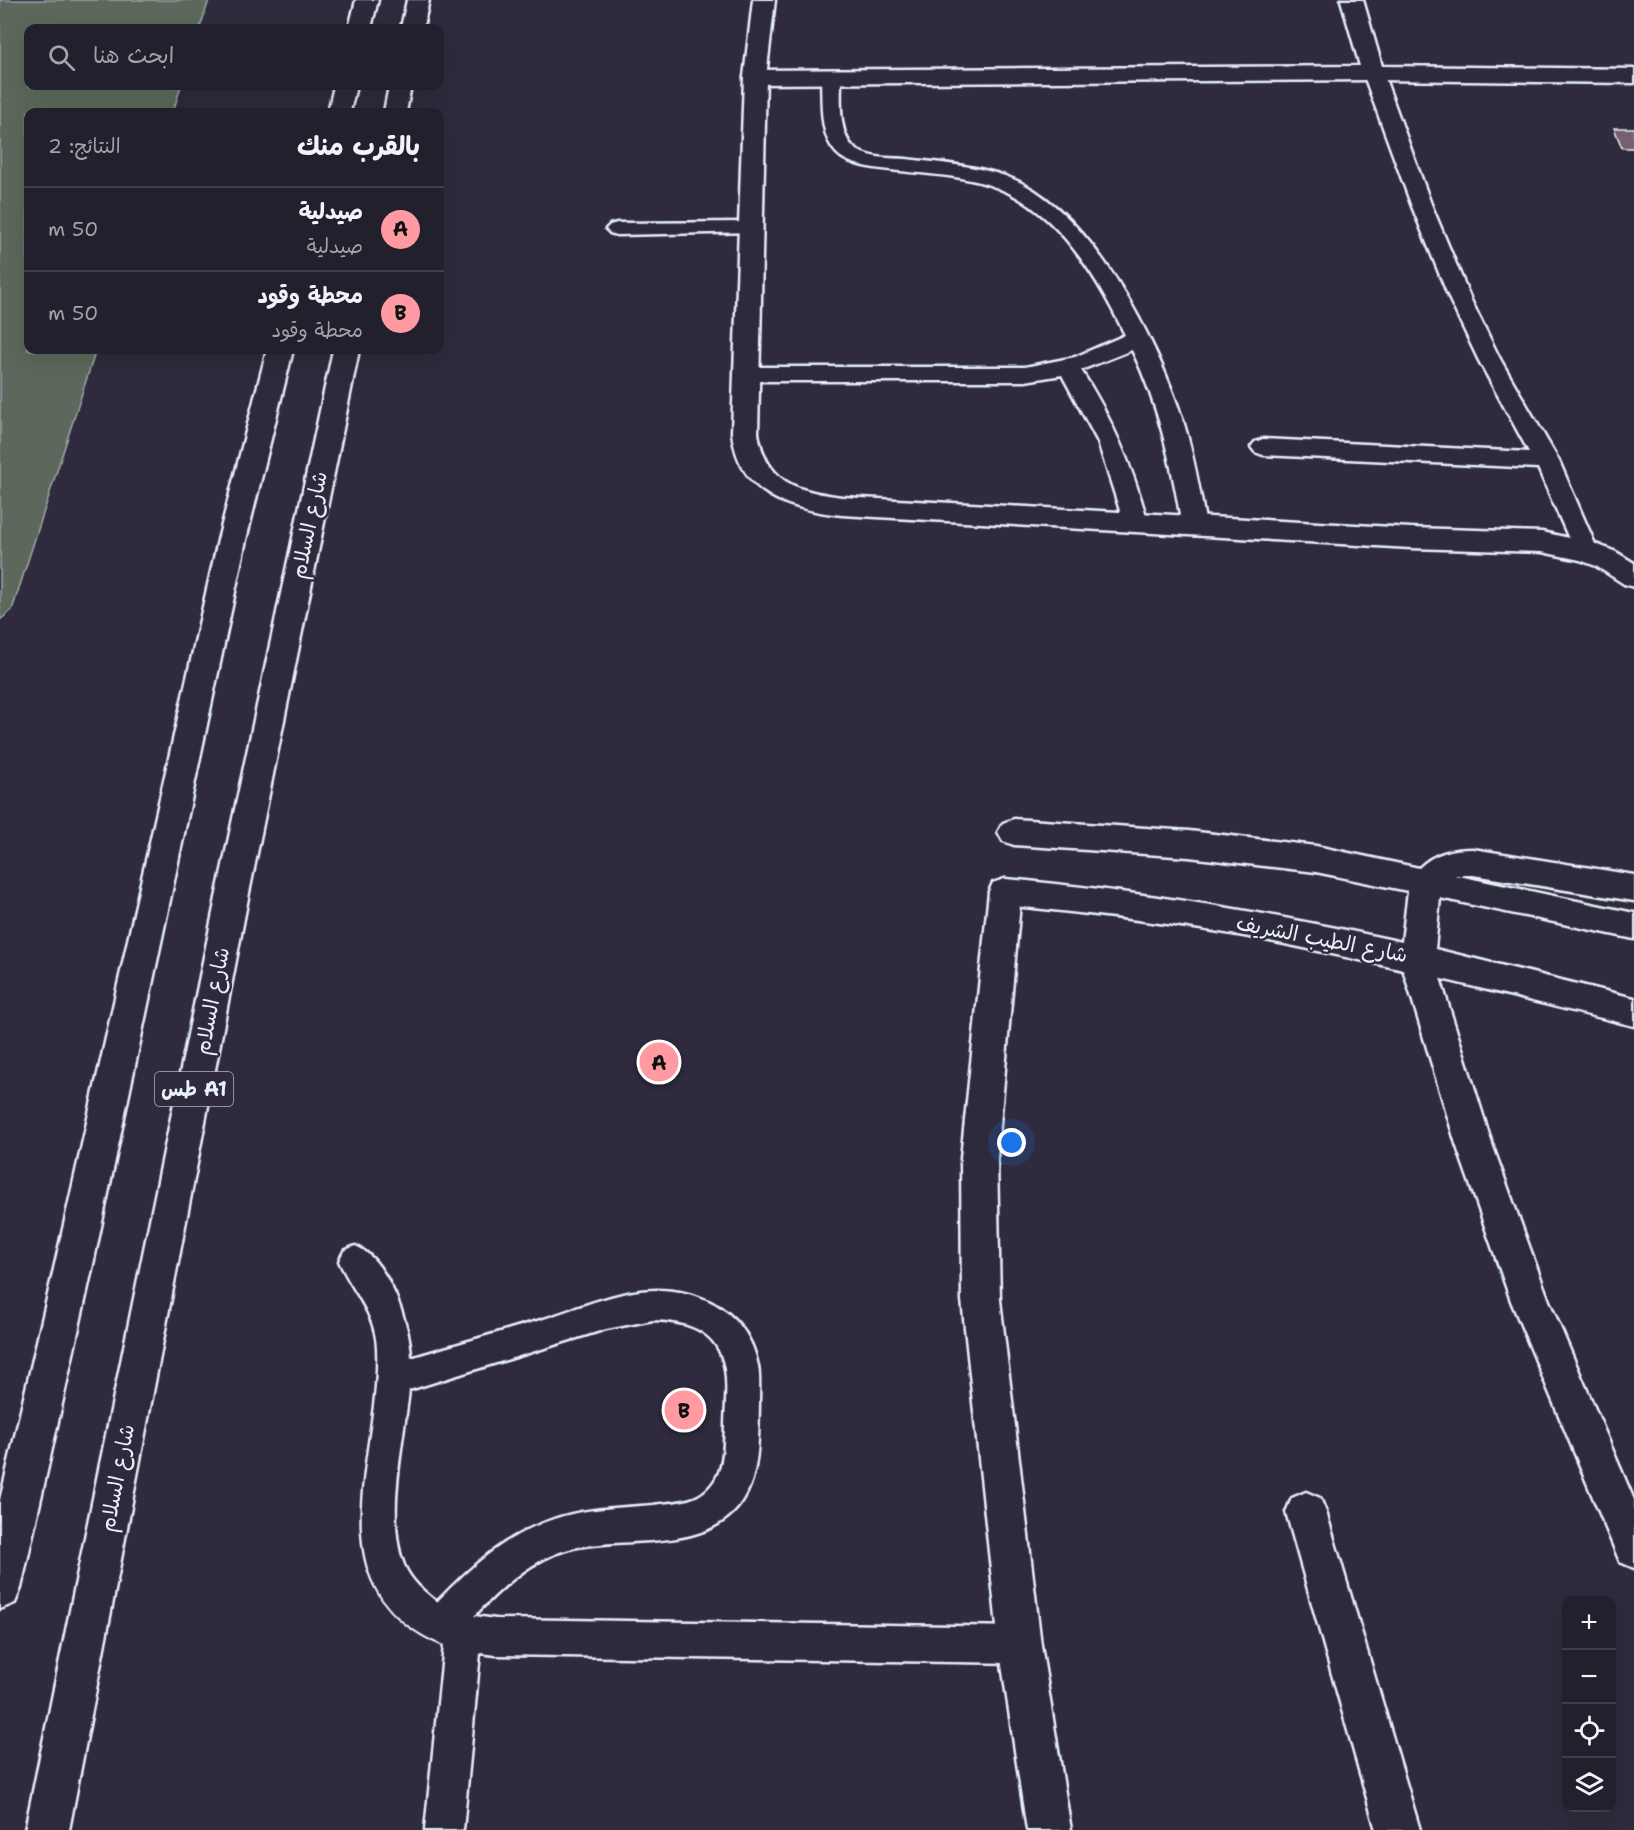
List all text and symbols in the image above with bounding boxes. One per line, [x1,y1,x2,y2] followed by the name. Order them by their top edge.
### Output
[24,24,444,90] search box
[45,41,78,74] icon: search
[93,41,174,70] text: ابحث هنا
[297,128,420,163] text: بالقرب منك
[48,133,121,159] text: النتائج: 2
[299,197,363,226] text: صيدلية
[48,216,98,242] text: 50 m
[393,216,408,242] text: A
[307,233,363,259] text: صيدلية
[257,281,363,310] text: محطة وقود
[48,300,98,326] text: 50 m
[394,300,407,326] text: B
[271,317,363,343] text: محطة وقود
[284,469,336,582] street label: شارع السلام
[1234,909,1410,970] street label: شارع الطيب الشريف
[188,945,238,1057] street label: شارع السلام
[640,1040,678,1084] pin: A
[155,1072,233,1106] road number: طس A1
[997,1128,1026,1157] your location
[664,1388,704,1432] pin: B
[93,1422,143,1534] street label: شارع السلام
[1562,1596,1616,1812] map controls
[1562,1596,1616,1650] button: +
[1562,1650,1616,1704] button: −
[1562,1704,1616,1758] button: locate
[1562,1758,1616,1812] button: layers

